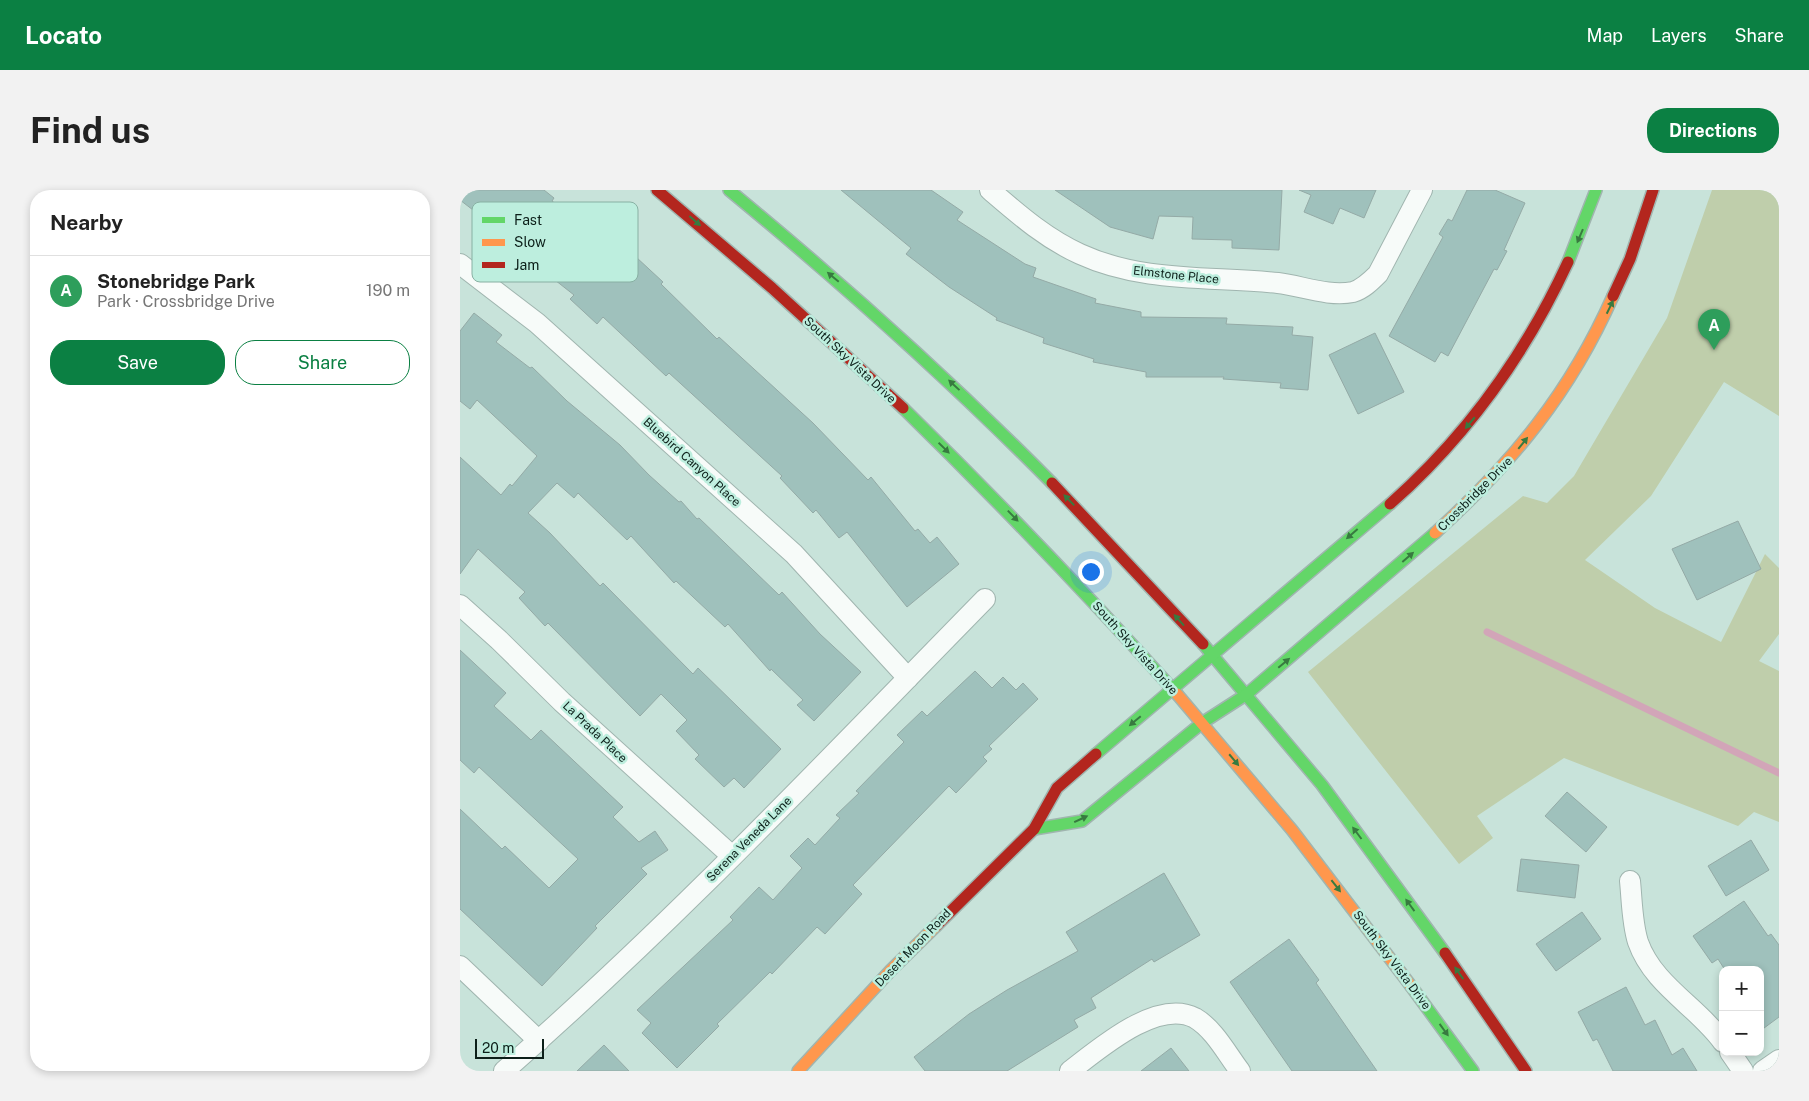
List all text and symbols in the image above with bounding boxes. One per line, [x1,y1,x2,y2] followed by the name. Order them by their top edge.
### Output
[25,21,102,49] text: Locato
[1587,25,1623,46] text: Map
[1651,25,1707,46] text: Layers
[1735,25,1784,46] text: Share
[1647,108,1779,153] button: Directions
[30,110,150,151] text: Find us
[472,202,638,282] legend
[50,210,123,235] text: Nearby
[514,212,542,228] text: Fast
[688,216,701,227] one-way arrow
[1575,229,1583,243] one-way arrow
[514,234,546,250] text: Slow
[514,257,539,273] text: Jam
[1132,264,1220,286] street label: Elmstone Place
[97,270,255,292] text: Stonebridge Park
[827,271,839,283] one-way arrow
[60,281,72,300] text: A
[366,281,410,300] text: 190 m
[97,292,275,311] text: Park · Crossbridge Drive
[1606,299,1614,314] one-way arrow
[1698,309,1730,350] pin: A
[801,314,899,406] street label: South Sky Vista Drive
[50,340,225,385] button: Save
[235,340,410,385] button: Share
[948,379,960,391] one-way arrow
[641,415,744,509] street label: Bluebird Canyon Place
[1464,416,1475,429] one-way arrow
[1518,437,1529,450] one-way arrow
[938,442,950,454] one-way arrow
[1435,454,1515,534] street label: Crossbridge Drive
[1063,494,1075,506] one-way arrow
[1007,510,1019,522] one-way arrow
[1345,529,1358,540] one-way arrow
[1401,552,1414,563] one-way arrow
[1078,559,1104,585] your location
[1090,599,1181,697] street label: South Sky Vista Drive
[1173,614,1185,626] one-way arrow
[1277,657,1290,668] one-way arrow
[560,699,630,766] street label: La Prada Place
[1129,715,1142,726] one-way arrow
[1228,753,1240,765] one-way arrow
[704,794,794,884] street label: Serena Veneda Lane
[1074,815,1088,823] one-way arrow
[1351,827,1362,840] one-way arrow
[1331,879,1341,893] one-way arrow
[1405,898,1415,912] one-way arrow
[872,906,954,990] street label: Desert Moon Road
[1350,908,1434,1012] street label: South Sky Vista Drive
[1454,966,1464,980] one-way arrow
[1719,966,1764,1056] map controls
[1719,966,1764,1011] button: +
[1719,1011,1764,1056] button: −
[1439,1023,1449,1037] one-way arrow
[475,1036,544,1059] scale bar
[482,1040,514,1056] text: 20 m

